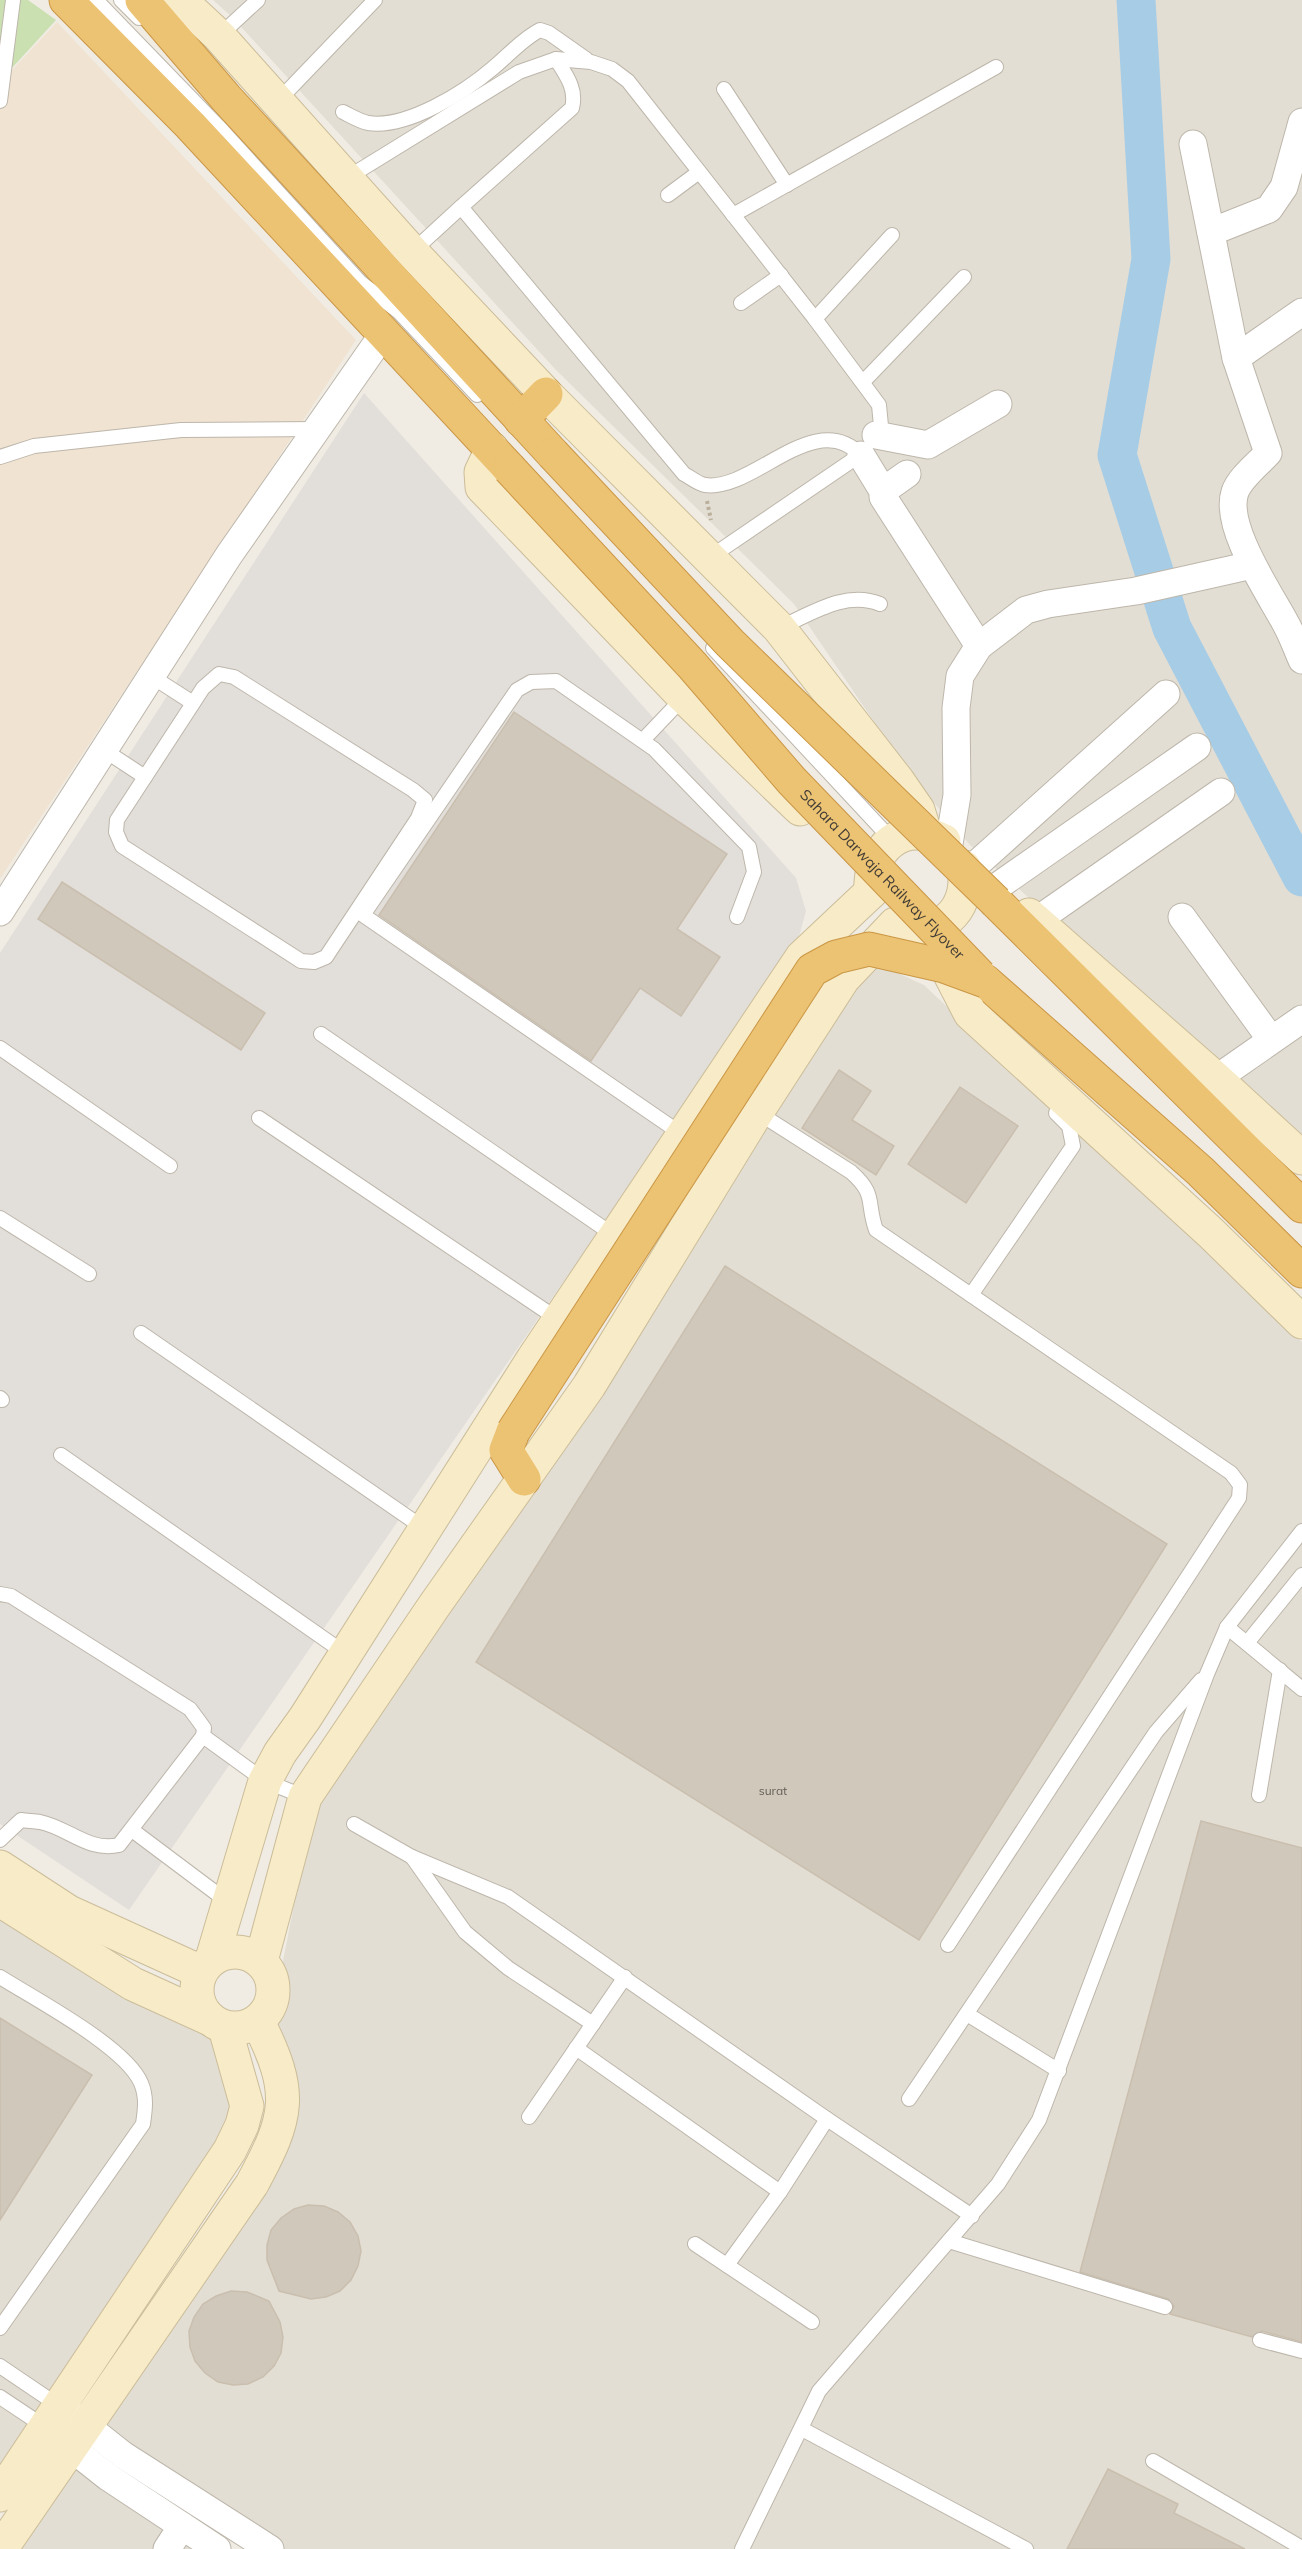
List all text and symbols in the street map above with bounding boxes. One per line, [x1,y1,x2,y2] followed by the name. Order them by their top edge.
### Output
[796,785,969,964] street label: Sahara Darwaja Railway Flyover
[759,1783,787,1798] house number: surat

